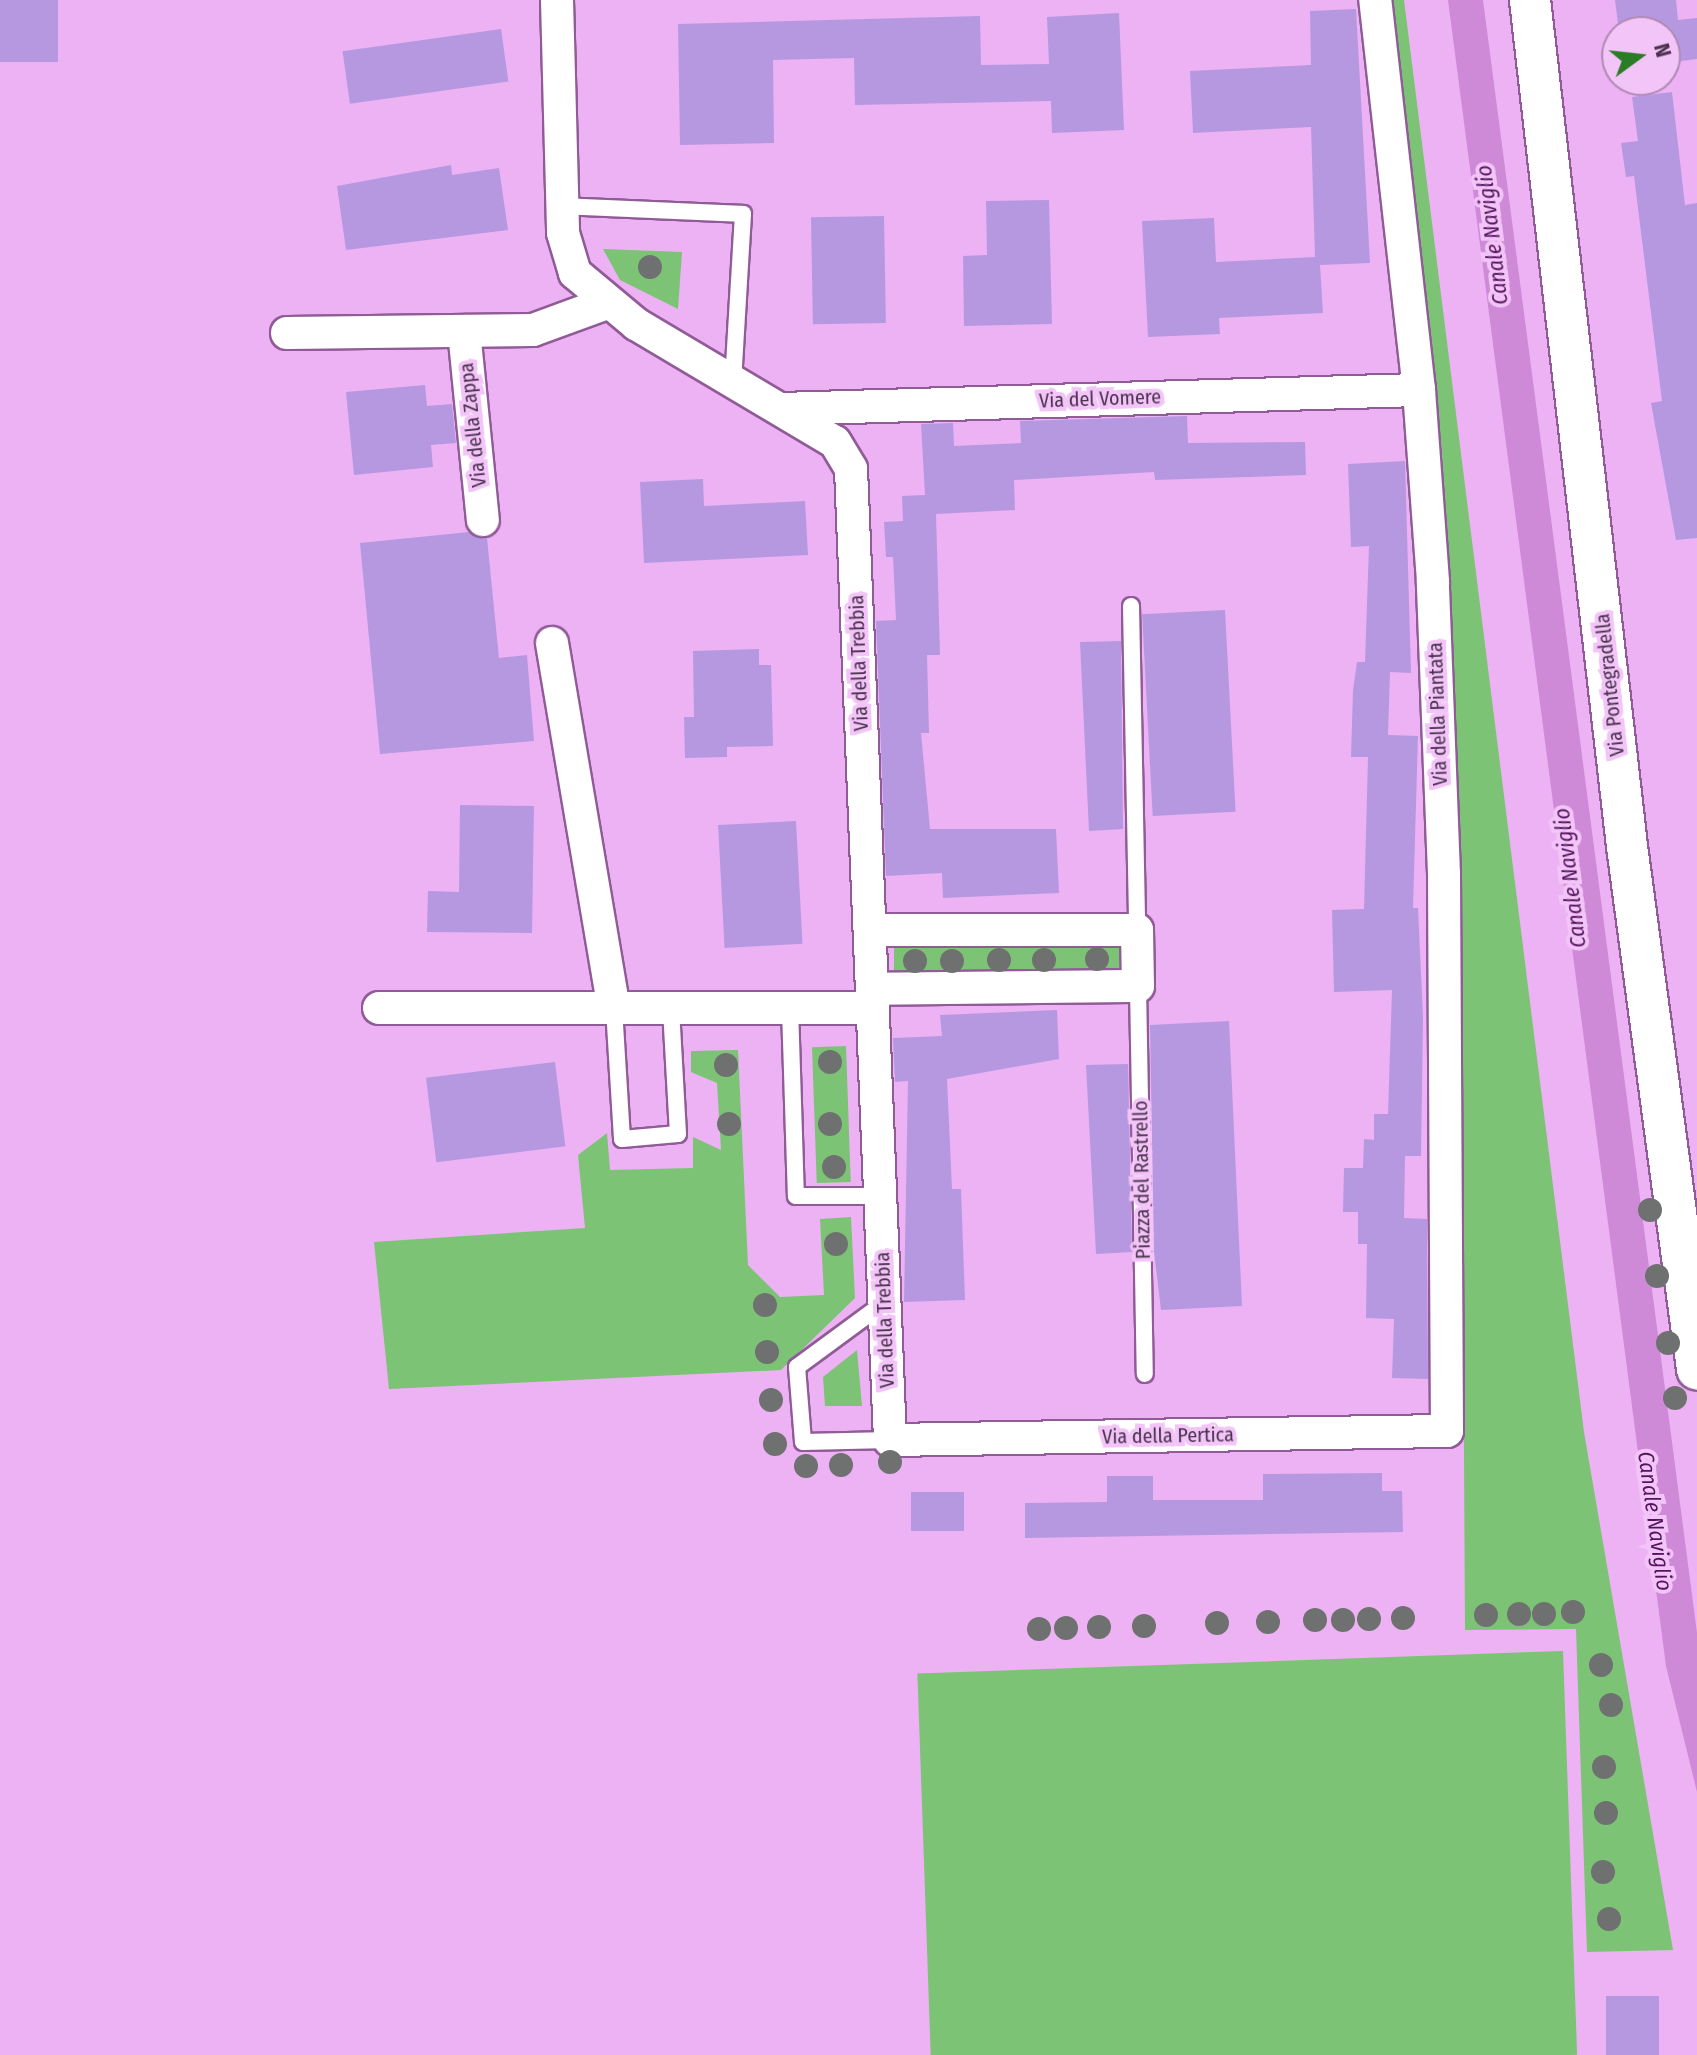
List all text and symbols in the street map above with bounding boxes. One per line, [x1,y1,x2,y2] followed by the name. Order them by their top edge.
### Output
[1601,16,1681,96] north arrow
[1648,40,1677,60] text: N
[1470,164,1514,306] water label: Canale Naviglio
[455,362,491,488] street label: Via della Zappa
[1039,385,1161,413] street label: Via del Vomere
[845,594,873,732] street label: Via della Trebbia
[1591,613,1629,757] street label: Via Pontegradella
[1424,642,1452,786] street label: Via della Piantata
[1548,807,1592,949] water label: Canale Naviglio
[1129,1100,1155,1260] street label: Piazza del Rastrello
[871,1251,899,1389] street label: Via della Trebbia
[1102,1423,1234,1449] street label: Via della Pertica
[1632,1450,1678,1592] water label: Canale Naviglio

